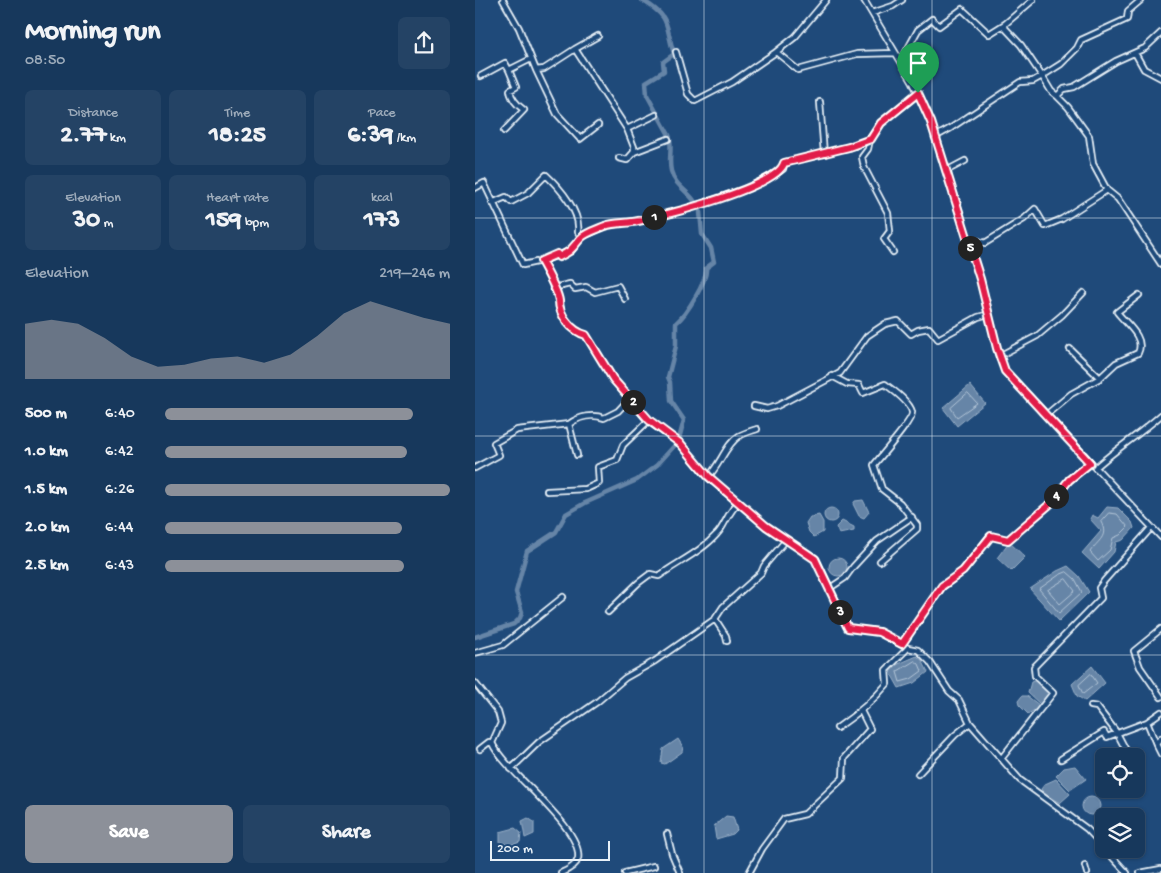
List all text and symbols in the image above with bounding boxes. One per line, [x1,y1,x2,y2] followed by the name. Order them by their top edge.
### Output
[25,16,160,49] text: Morning run
[398,17,450,69] button: share
[897,42,939,93] pin
[904,49,932,77] icon: arrive
[25,52,65,71] text: 08:50
[68,105,118,122] text: Distance
[225,105,250,122] text: Time
[368,105,396,122] text: Pace
[60,122,106,151] text: 2.77
[209,122,266,151] text: 18:25
[347,122,393,151] text: 6:39
[106,130,126,147] text: km
[393,130,416,147] text: /km
[65,190,121,207] text: Elevation
[206,190,269,207] text: Heart rate
[371,190,393,207] text: kcal
[641,204,667,230] pin: 1
[73,207,100,236] text: 30
[206,207,242,236] text: 159
[364,207,400,236] text: 173
[652,209,657,226] text: 1
[100,215,113,232] text: m
[242,215,269,232] text: bpm
[957,236,983,260] pin: 5
[967,240,974,257] text: 5
[25,265,89,284] text: Elevation
[379,265,450,284] text: 219–246 m
[621,390,645,414] pin: 2
[630,394,637,411] text: 2
[25,405,67,424] text: 500 m
[105,405,135,424] text: 6:40
[25,443,68,462] text: 1.0 km
[105,443,134,462] text: 6:42
[25,481,67,500] text: 1.5 km
[105,481,134,500] text: 6:26
[1043,484,1069,508] pin: 4
[1053,488,1060,505] text: 4
[25,519,69,538] text: 2.0 km
[105,519,133,538] text: 6:44
[25,557,69,576] text: 2.5 km
[105,557,134,576] text: 6:43
[827,600,853,624] pin: 3
[837,604,844,621] text: 3
[1095,748,1145,858] map controls
[1095,748,1145,798] button: locate
[25,805,233,863] button: Save
[243,805,450,863] button: Share
[1095,808,1145,858] button: layers
[490,838,610,861] scale bar
[497,841,533,858] text: 200 m

